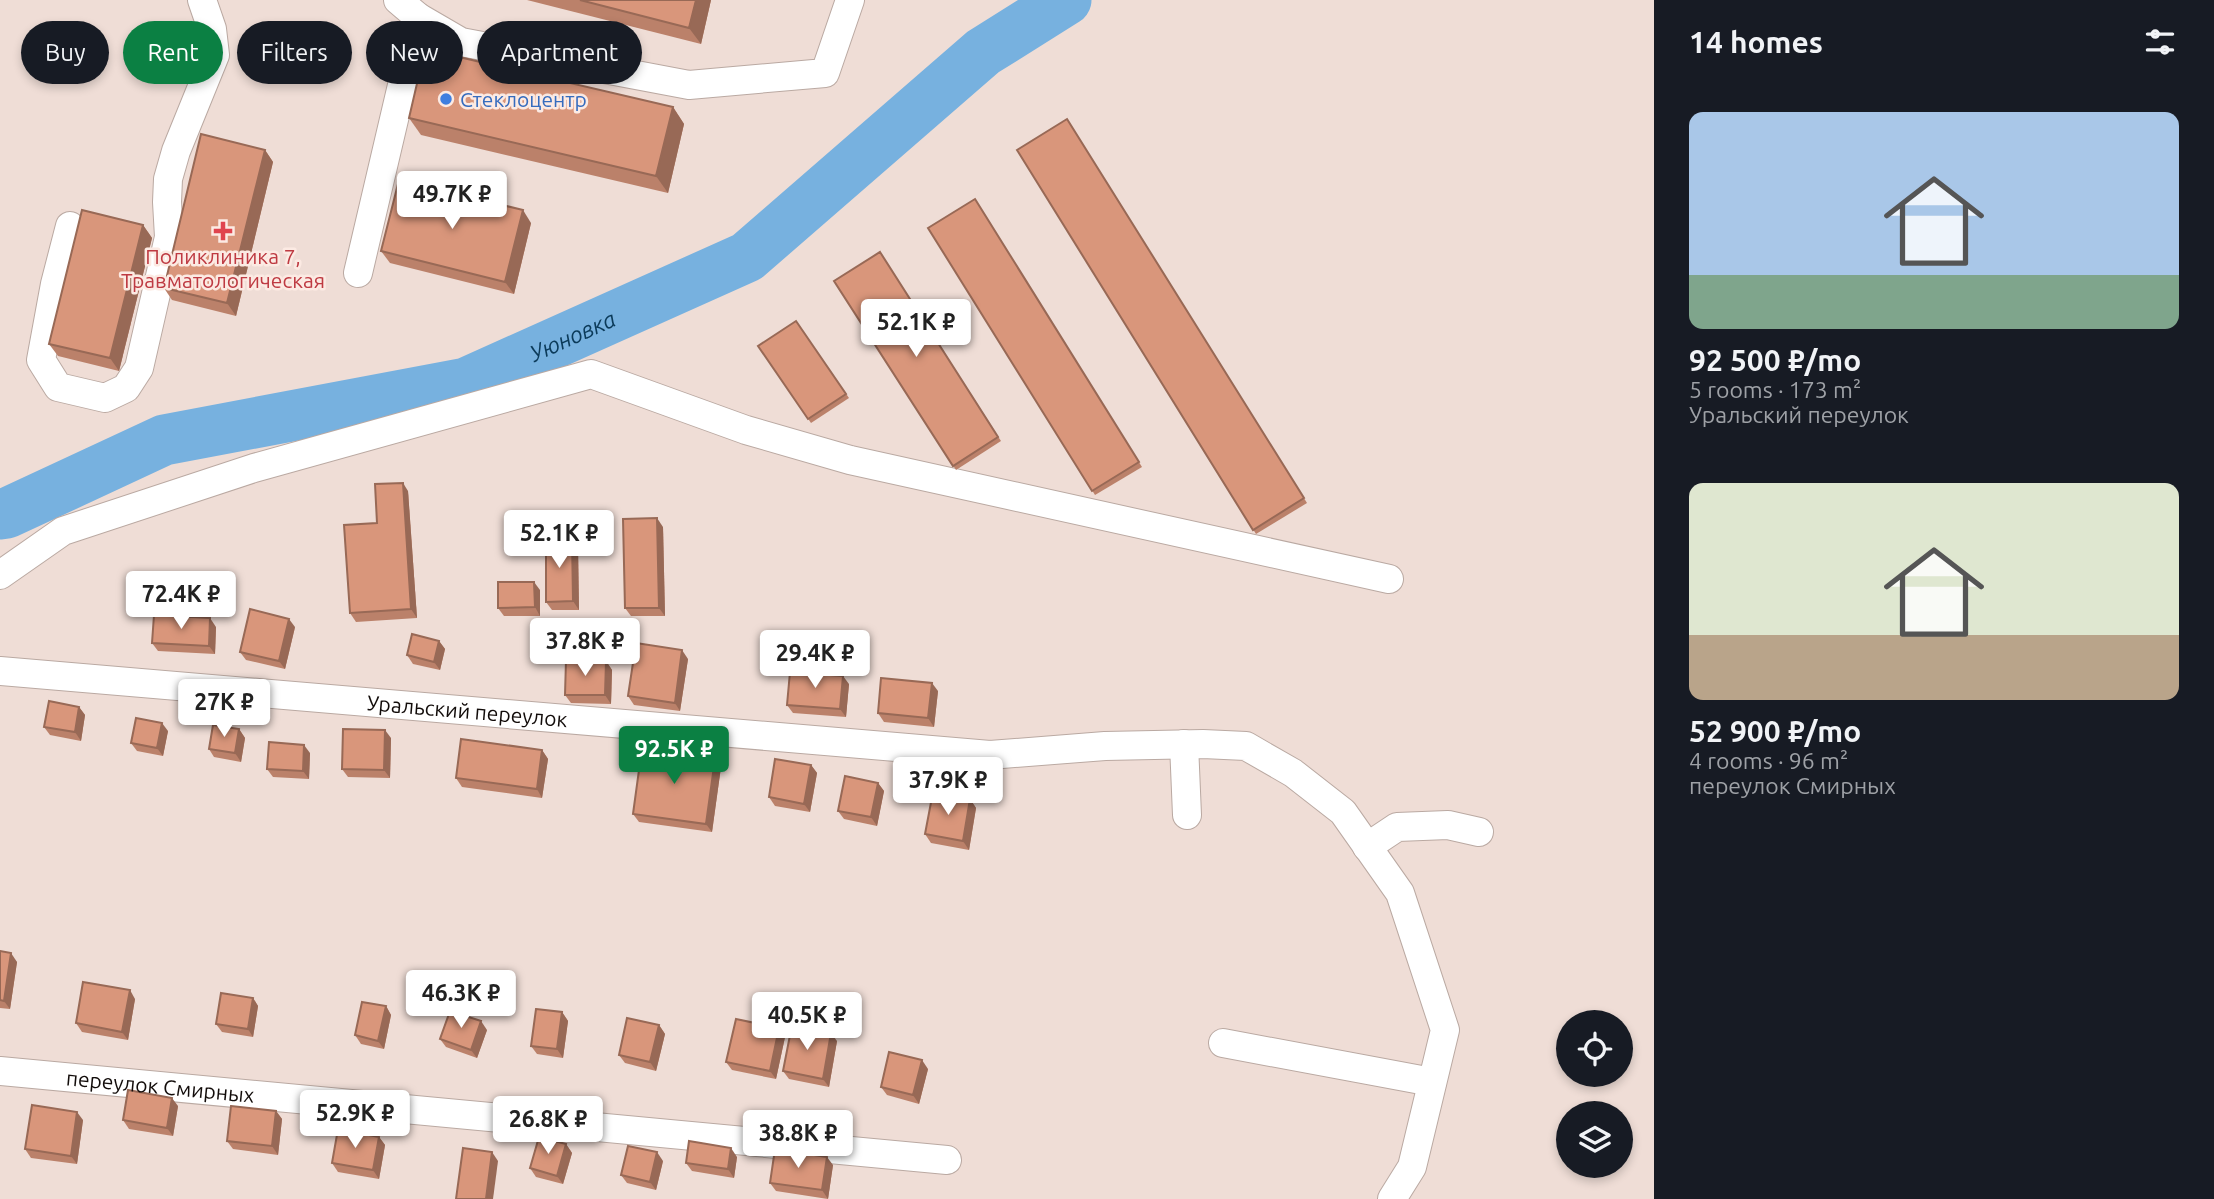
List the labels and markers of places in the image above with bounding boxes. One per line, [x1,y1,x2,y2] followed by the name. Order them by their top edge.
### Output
[460,87,587,111] place label: Стеклоцентр
[438,91,454,107] marker: Стеклоцентр
[387,172,517,231] pin: 49.7K ₽
[213,221,233,241] marker: Поликлиника 7, Травматологическая
[121,244,325,292] place label: Поликлиника 7, Травматологическая
[851,300,981,359] pin: 52.1K ₽
[494,510,624,570] pin: 52.1K ₽
[116,572,246,631] pin: 72.4K ₽
[520,618,650,678] pin: 37.8K ₽
[750,630,880,690] pin: 29.4K ₽
[175,680,273,739] pin: 27K ₽
[609,726,739,786] pin: 92.5K ₽
[883,758,1013,817] pin: 37.9K ₽
[396,970,526,1030] pin: 46.3K ₽
[742,992,872,1052] pin: 40.5K ₽
[290,1090,420,1150] pin: 52.9K ₽
[483,1096,613,1156] pin: 26.8K ₽
[733,1110,863,1170] pin: 38.8K ₽

